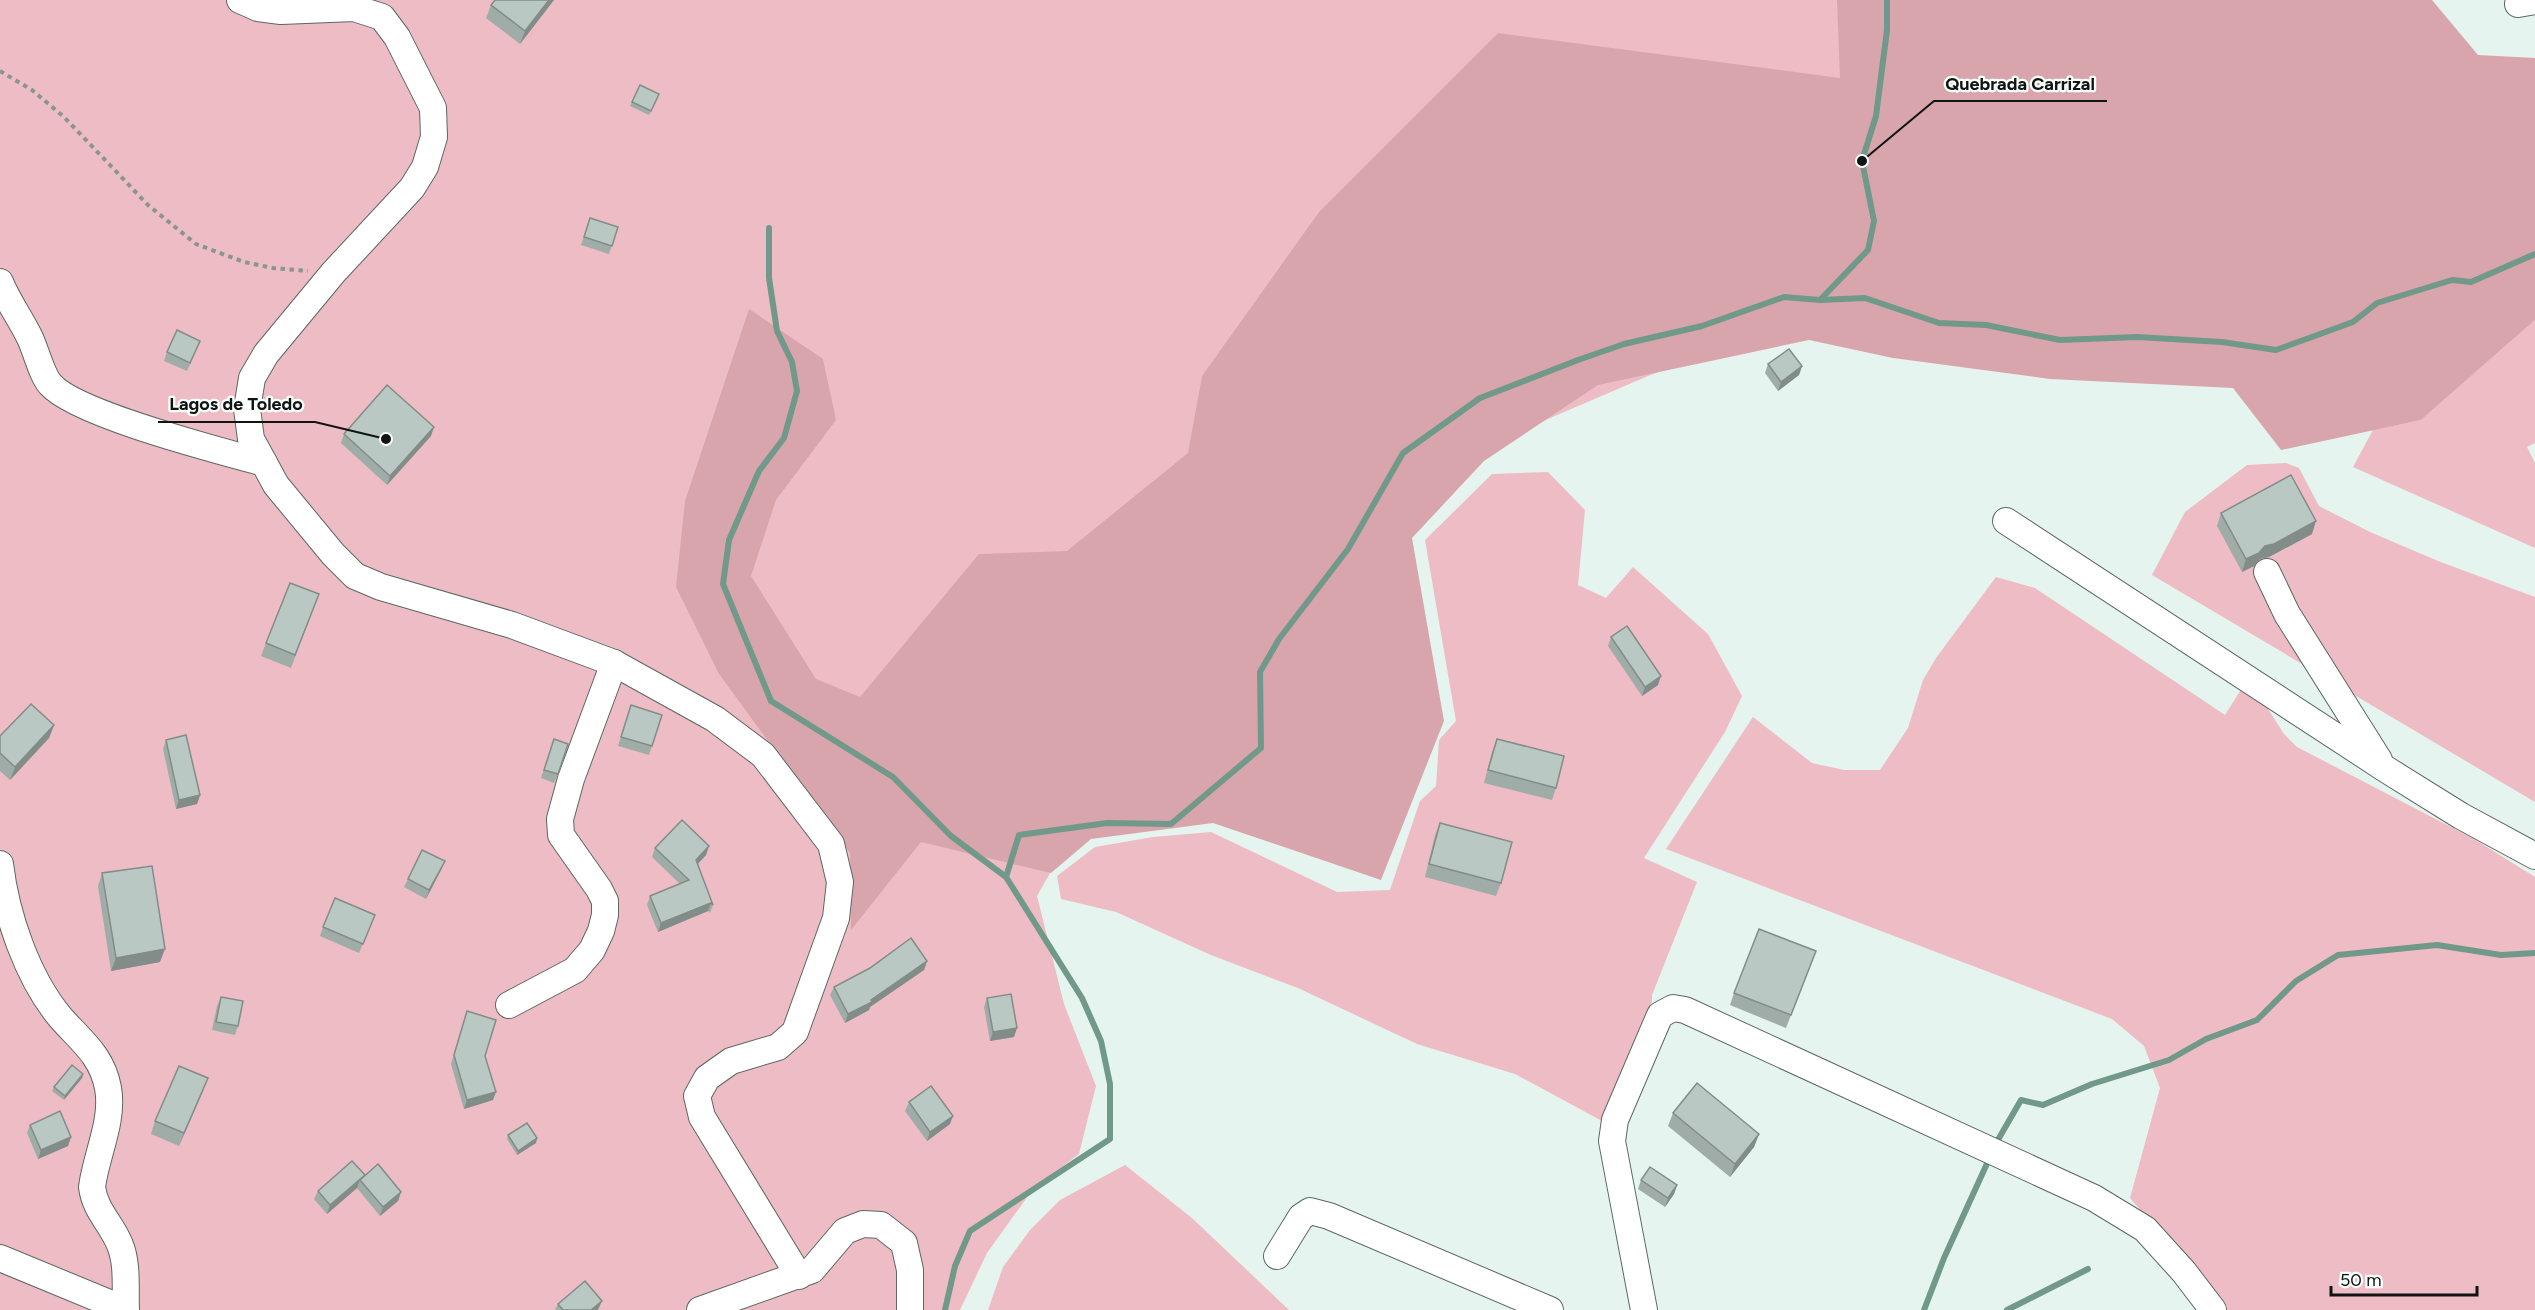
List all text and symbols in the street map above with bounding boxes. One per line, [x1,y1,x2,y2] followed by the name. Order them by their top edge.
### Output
[1934,65,2107,101] callout: Quebrada Carrizal
[1945,73,2095,95] text: Quebrada Carrizal
[158,386,315,422] callout: Lagos de Toledo
[169,393,303,415] text: Lagos de Toledo
[2331,1259,2476,1297] scale bar
[2340,1269,2382,1291] text: 50 m

